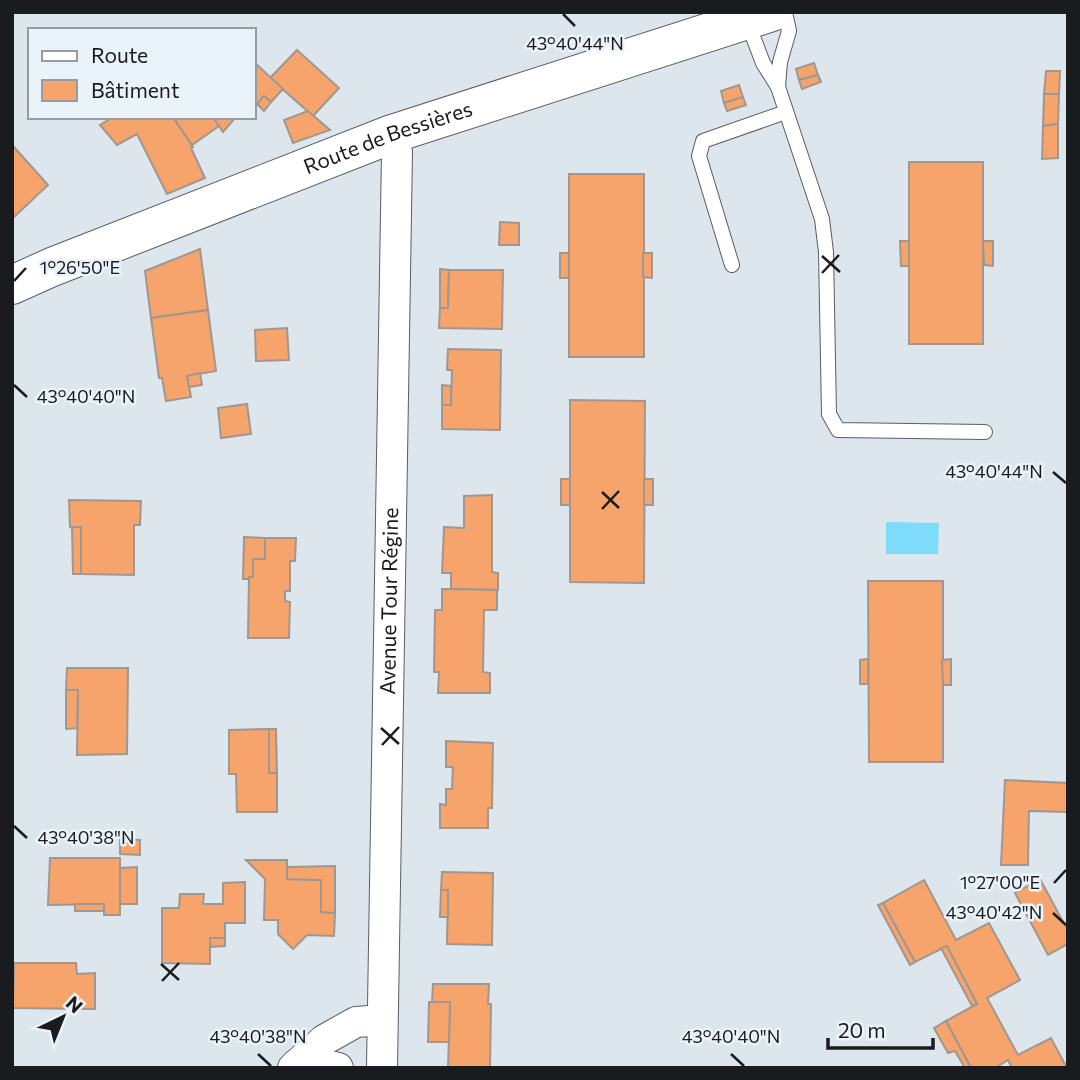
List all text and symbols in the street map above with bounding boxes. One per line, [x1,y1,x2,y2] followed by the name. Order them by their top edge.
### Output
[28,28,256,119] legend
[526,32,624,54] text: 43°40'44"N
[91,42,148,67] text: Route
[91,77,180,102] text: Bâtiment
[300,95,475,178] street label: Route de Bessières
[40,256,120,278] text: 1°26'50"E
[37,385,135,407] text: 43°40'40"N
[945,460,1043,482] text: 43°40'44"N
[374,507,402,695] street label: Avenue Tour Régine
[37,826,135,848] text: 43°40'38"N
[960,871,1040,893] text: 1°27'00"E
[946,901,1042,923] text: 43°40'42"N
[28,982,98,1052] north arrow
[62,991,88,1017] text: N
[828,1006,933,1050] scale bar
[838,1017,886,1042] text: 20 m
[209,1025,307,1047] text: 43°40'38"N
[682,1025,780,1047] text: 43°40'40"N

